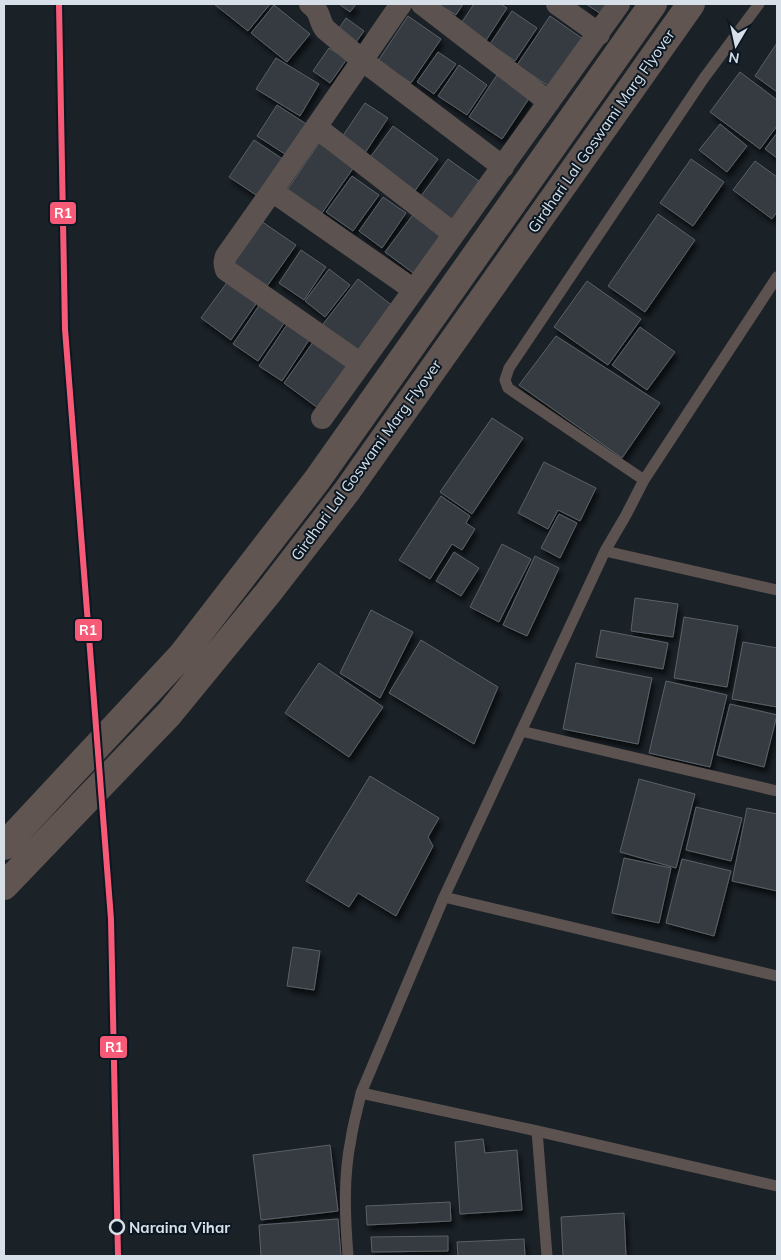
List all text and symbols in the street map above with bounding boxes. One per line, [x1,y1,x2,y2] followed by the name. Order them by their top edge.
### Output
[711,20,761,70] north arrow
[523,25,679,236] street label: Girdhari Lal Goswami Marg Flyover
[727,48,741,68] text: N
[49,201,77,225] line badge: R1
[54,204,72,222] text: R1
[287,355,446,564] street label: Girdhari Lal Goswami Marg Flyover
[74,618,103,642] line badge: R1
[79,621,97,639] text: R1
[99,1035,128,1059] line badge: R1
[105,1038,123,1056] text: R1
[129,1218,230,1237] place label: Naraina Vihar
[109,1219,125,1235] marker: Naraina Vihar

